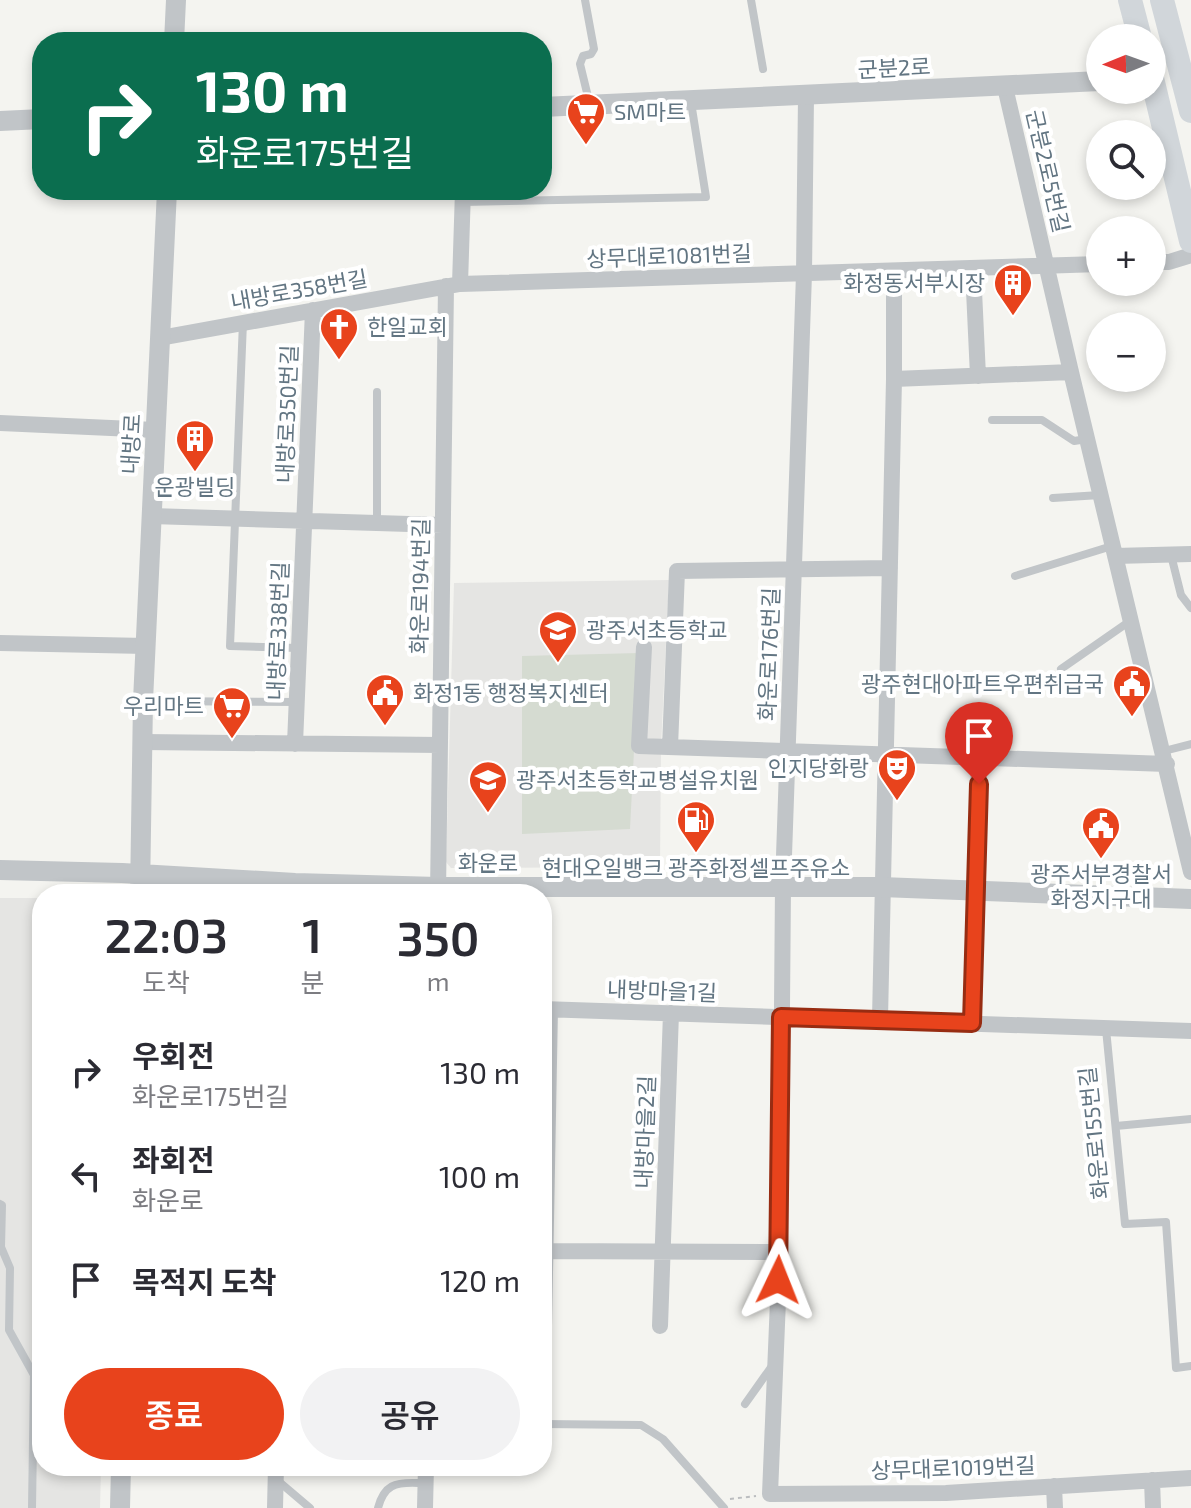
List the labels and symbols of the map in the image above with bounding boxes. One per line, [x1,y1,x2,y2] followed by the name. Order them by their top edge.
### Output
[1086,24,1166,104] north arrow
[857,52,931,82] street label: 군분2로
[565,91,607,146] supermarket icon: SM마트
[614,98,686,124] place label: SM마트
[1022,107,1076,235] street label: 군분2로5번길
[586,239,752,271] street label: 상무대로1081번길
[992,262,1034,317] building icon: 화정동서부시장
[228,264,369,314] street label: 내방로358번길
[843,269,985,295] place label: 화정동서부시장
[318,306,360,361] church icon: 한일교회
[367,313,448,339] place label: 한일교회
[271,344,301,484] street label: 내방로350번길
[115,413,145,475] street label: 내방로
[174,418,216,473] building icon: 운광빌딩
[155,473,235,499] place label: 운광빌딩
[405,518,433,654] street label: 화운로194번길
[262,561,292,701] street label: 내방로338번길
[753,587,783,721] street label: 화운로176번길
[537,609,579,664] school or university icon: 광주서초등학교
[586,616,728,642] place label: 광주서초등학교
[1111,663,1153,718] public building icon: 광주현대아파트우편취급국
[861,670,1104,696] place label: 광주현대아파트우편취급국
[364,672,406,727] public building icon: 화정1동 행정복지센터
[413,679,609,705] place label: 화정1동 행정복지센터
[211,685,253,740] supermarket icon: 우리마트
[123,692,204,718] place label: 우리마트
[945,702,1013,784] pin
[876,747,918,802] theatre icon: 인지당화랑
[768,754,869,780] place label: 인지당화랑
[467,759,509,814] school or university icon: 광주서초등학교병설유치원
[516,766,759,792] place label: 광주서초등학교병설유치원
[675,799,717,854] fuel station icon: 현대오일뱅크 광주화정셀프주유소
[1080,805,1122,860] public building icon: 광주서부경찰서 화정지구대
[458,849,518,875] street label: 화운로
[542,854,850,880] place label: 현대오일뱅크 광주화정셀프주유소
[1030,860,1172,911] place label: 광주서부경찰서 화정지구대
[607,975,717,1005] street label: 내방마을1길
[1073,1065,1113,1201] street label: 화운로155번길
[629,1075,659,1189] street label: 내방마을2길
[736,1238,820,1322] position arrow
[870,1451,1036,1483] street label: 상무대로1019번길

